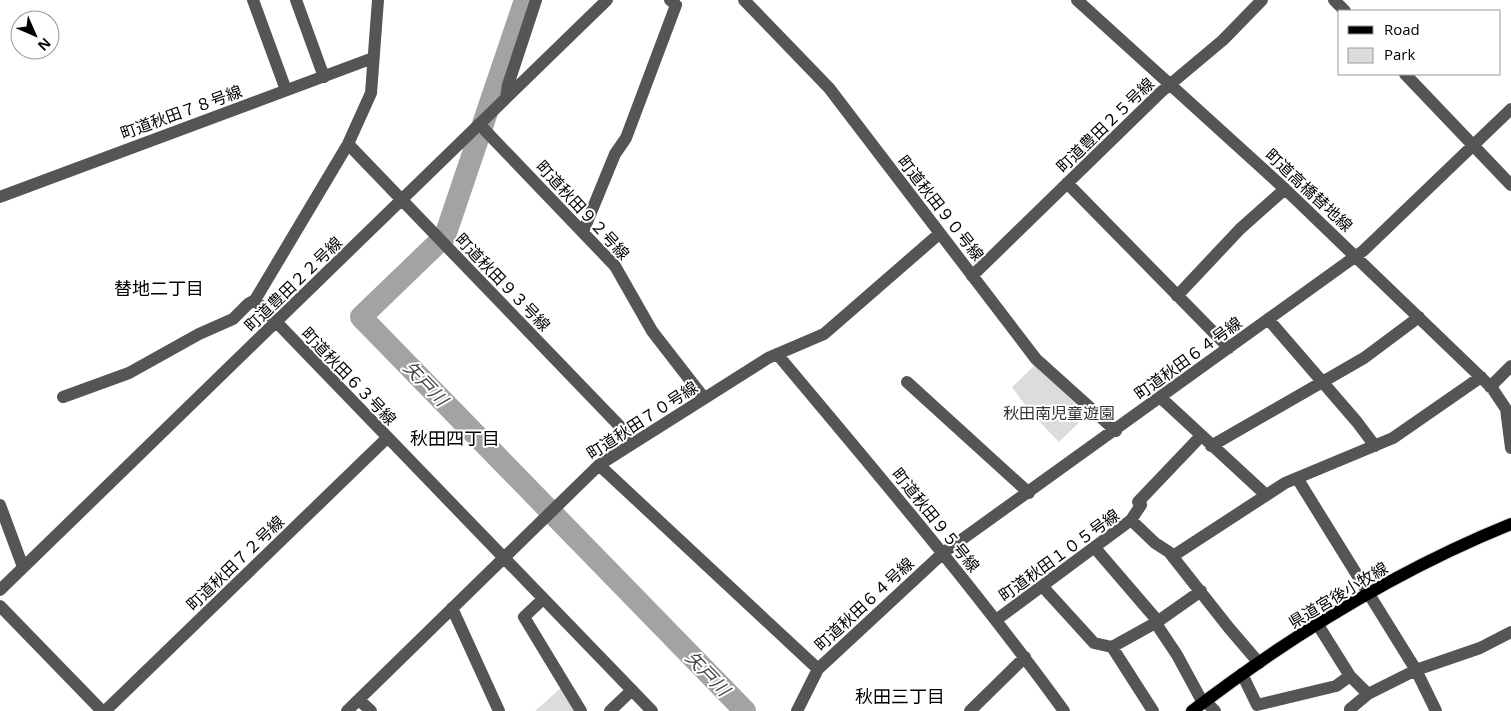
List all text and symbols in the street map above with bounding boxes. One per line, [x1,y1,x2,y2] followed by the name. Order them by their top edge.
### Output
[10,10,60,60] north arrow
[1338,10,1501,75] legend
[1384,19,1420,39] text: Road
[34,34,55,55] text: N
[1384,44,1415,64] text: Park
[1051,73,1159,177] street label: 町道豊田２５号線
[117,80,245,144] street label: 町道秋田７８号線
[1261,144,1357,236] street label: 町道高橋替地線
[893,151,989,265] street label: 町道秋田９０号線
[531,156,635,264] street label: 町道秋田９２号線
[451,228,555,336] street label: 町道秋田９３号線
[239,232,347,336] street label: 町道豊田２２号線
[114,276,204,300] district label: 替地二丁目
[1130,311,1246,405] street label: 町道秋田６４号線
[297,322,401,430] street label: 町道秋田６３号線
[399,355,455,412] water label: 矢戸川
[582,376,702,464] street label: 町道秋田７０号線
[1003,402,1115,424] park label: 秋田南児童遊園
[410,426,500,450] district label: 秋田四丁目
[887,463,985,577] street label: 町道秋田９５号線
[994,504,1124,606] street label: 町道秋田１０５号線
[181,511,289,615] street label: 町道秋田７２号線
[810,552,918,656] street label: 町道秋田６４号線
[1284,557,1392,633] street label: 県道宮後小牧線
[681,645,737,702] water label: 矢戸川
[855,684,945,708] district label: 秋田三丁目

